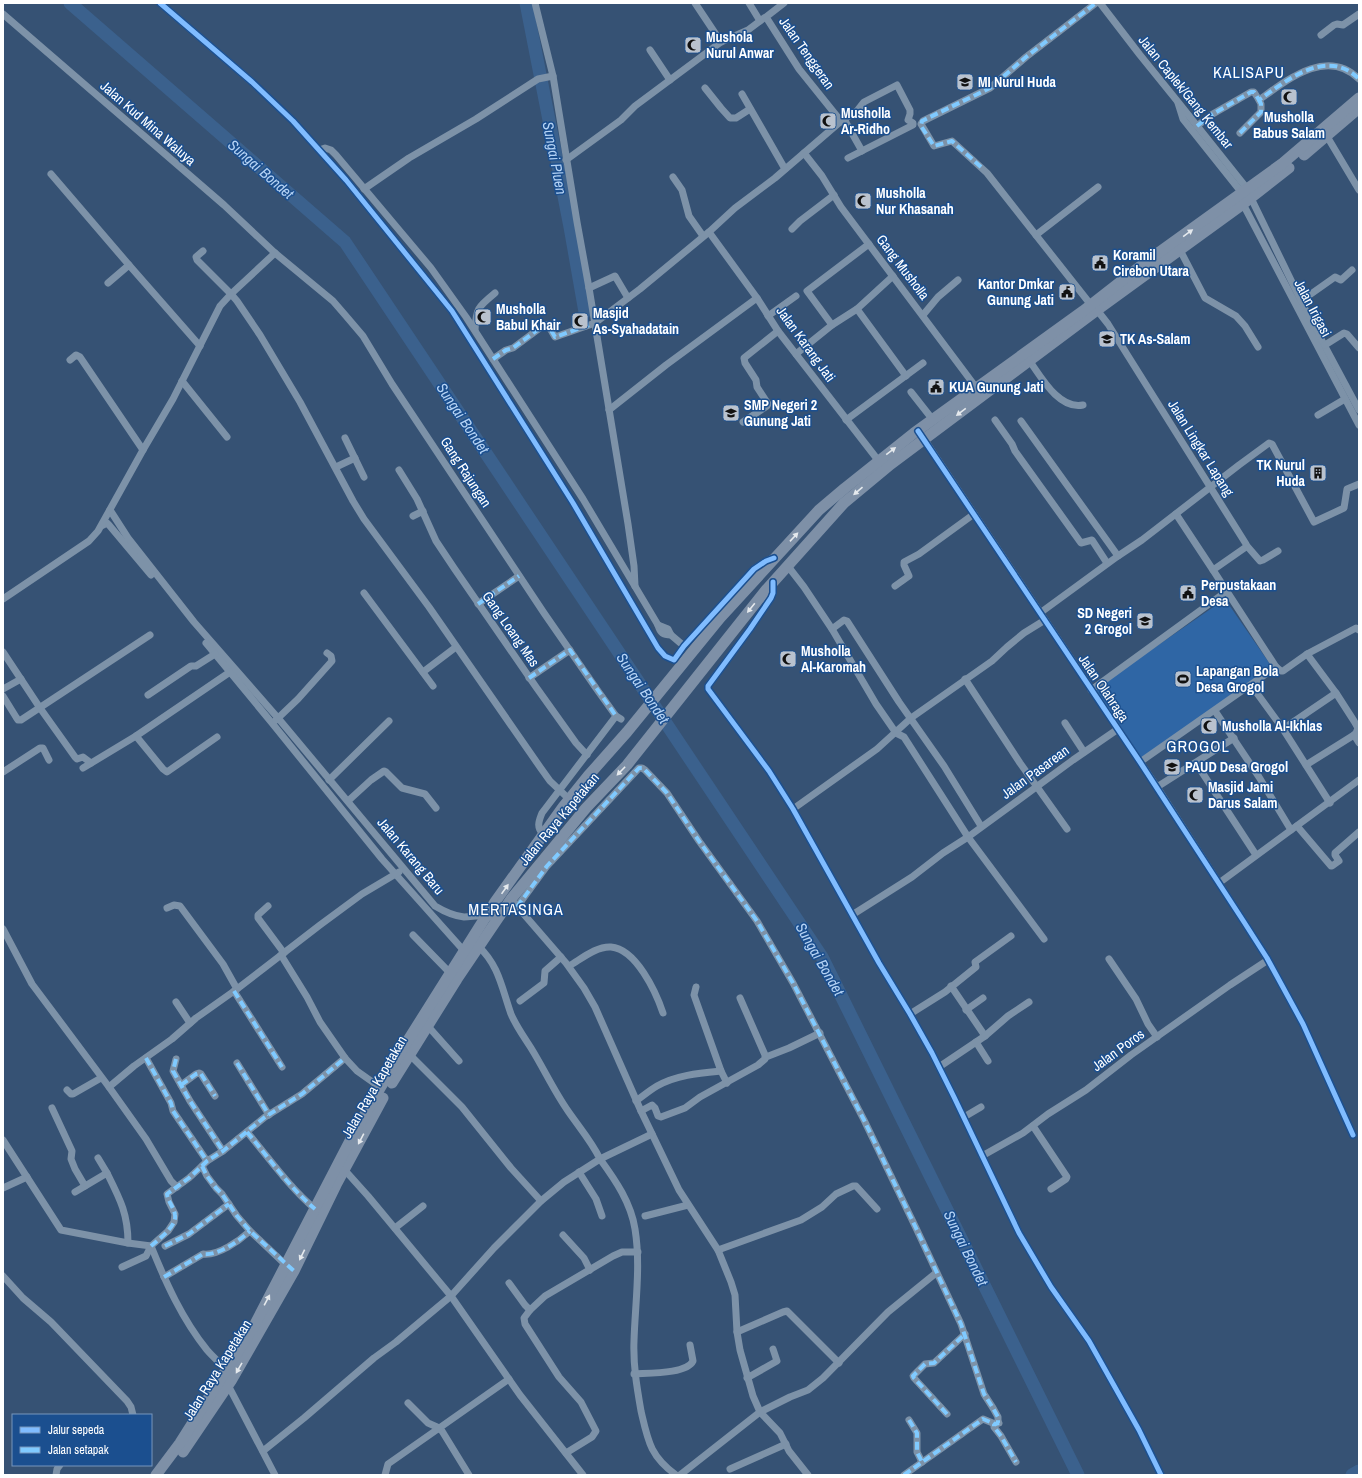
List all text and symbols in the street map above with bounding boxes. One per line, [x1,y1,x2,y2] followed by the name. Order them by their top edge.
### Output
[775,13,839,93] street label: Jalan Tenggeran
[706,28,774,62] place label: Mushola Nurul Anwar
[1135,32,1237,153] street label: Jalan Caplek/Gang Kembar
[683,35,703,55] mosque icon: Mushola Nurul Anwar
[1213,61,1285,83] district label: KALISAPU
[955,72,975,92] school or university icon: MI Nurul Huda
[978,73,1056,91] place label: MI Nurul Huda
[97,77,200,170] street label: Jalan Kud Mina Waluya
[1279,87,1299,107] mosque icon: Musholla Babus Salam
[841,104,891,138] place label: Musholla Ar-Ridho
[1253,108,1325,142] place label: Musholla Babus Salam
[818,111,838,131] mosque icon: Musholla Ar-Ridho
[538,120,572,196] water label: Sungai Pluen
[223,134,299,204] water label: Sungai Bondet
[876,184,954,218] place label: Musholla Nur Khasanah
[853,191,873,211] mosque icon: Musholla Nur Khasanah
[1182,228,1193,237] one-way arrow
[873,231,934,304] street label: Gang Musholla
[1113,246,1190,280] place label: Koramil Cirebon Utara
[1090,253,1110,273] public building icon: Koramil Cirebon Utara
[978,275,1055,309] place label: Kantor Dmkar Gunung Jati
[1290,276,1336,340] street label: Jalan Irigasi
[1057,282,1077,302] public building icon: Kantor Dmkar Gunung Jati
[496,300,561,334] place label: Musholla Babul Khair
[772,303,840,385] street label: Jalan Karang Jati
[593,304,679,338] place label: Masjid As-Syahadatain
[473,307,493,327] mosque icon: Musholla Babul Khair
[570,311,590,331] mosque icon: Masjid As-Syahadatain
[1097,329,1117,349] school or university icon: TK As-Salam
[1120,330,1190,348] place label: TK As-Salam
[926,377,946,397] public building icon: KUA Gunung Jati
[432,378,495,458] water label: Sungai Bondet
[949,378,1044,396] place label: KUA Gunung Jati
[744,396,817,430] place label: SMP Negeri 2 Gunung Jati
[1164,396,1238,500] street label: Jalan Lingkar Lapang
[721,403,741,423] school or university icon: SMP Negeri 2 Gunung Jati
[955,407,966,416] one-way arrow
[437,433,495,511] street label: Gang Rajungan
[886,447,897,455] one-way arrow
[1257,456,1306,490] place label: TK Nurul Huda
[1308,463,1328,483] building icon: TK Nurul Huda
[853,487,863,496] one-way arrow
[789,532,799,542] one-way arrow
[1201,576,1276,610] place label: Perpustakaan Desa
[1178,583,1198,603] public building icon: Perpustakaan Desa
[478,588,544,670] street label: Gang Loang Mas
[747,602,756,613] one-way arrow
[1077,604,1132,638] place label: SD Negeri 2 Grogol
[1135,611,1155,631] school or university icon: SD Negeri 2 Grogol
[801,642,866,676] place label: Musholla Al-Karomah
[612,648,675,728] water label: Sungai Bondet
[778,649,798,669] mosque icon: Musholla Al-Karomah
[1075,651,1134,726] street label: Jalan Olahraga
[1196,662,1279,696] place label: Lapangan Bola Desa Grogol
[1173,669,1193,689] sports icon: Lapangan Bola Desa Grogol
[1199,716,1219,736] mosque icon: Musholla Al-Ikhlas
[1222,717,1322,735] place label: Musholla Al-Ikhlas
[1166,735,1230,757] district label: GROGOL
[997,741,1073,803] street label: Jalan Pasarean
[1162,757,1182,777] school or university icon: PAUD Desa Grogol
[1185,758,1288,776] place label: PAUD Desa Grogol
[616,766,626,776] one-way arrow
[515,769,603,869] street label: Jalan Raya Kapetakan
[1208,778,1278,812] place label: Masjid Jami Darus Salam
[1185,785,1205,805] mosque icon: Masjid Jami Darus Salam
[374,814,448,898] street label: Jalan Karang Baru
[501,884,509,894] one-way arrow
[468,898,564,920] district label: MERTASINGA
[791,919,850,1000] water label: Sungai Bondet
[1088,1025,1148,1075] street label: Jalan Poros
[337,1032,411,1142] street label: Jalan Raya Kapetakan
[358,1133,364,1145] one-way arrow
[939,1207,994,1290] water label: Sungai Bondet
[299,1249,305,1260] one-way arrow
[264,1295,271,1306] one-way arrow
[179,1316,255,1424] street label: Jalan Raya Kapetakan
[235,1362,242,1374] one-way arrow
[12,1414,152,1466] legend
[48,1422,105,1438] text: Jalur sepeda
[48,1442,109,1458] text: Jalan setapak

